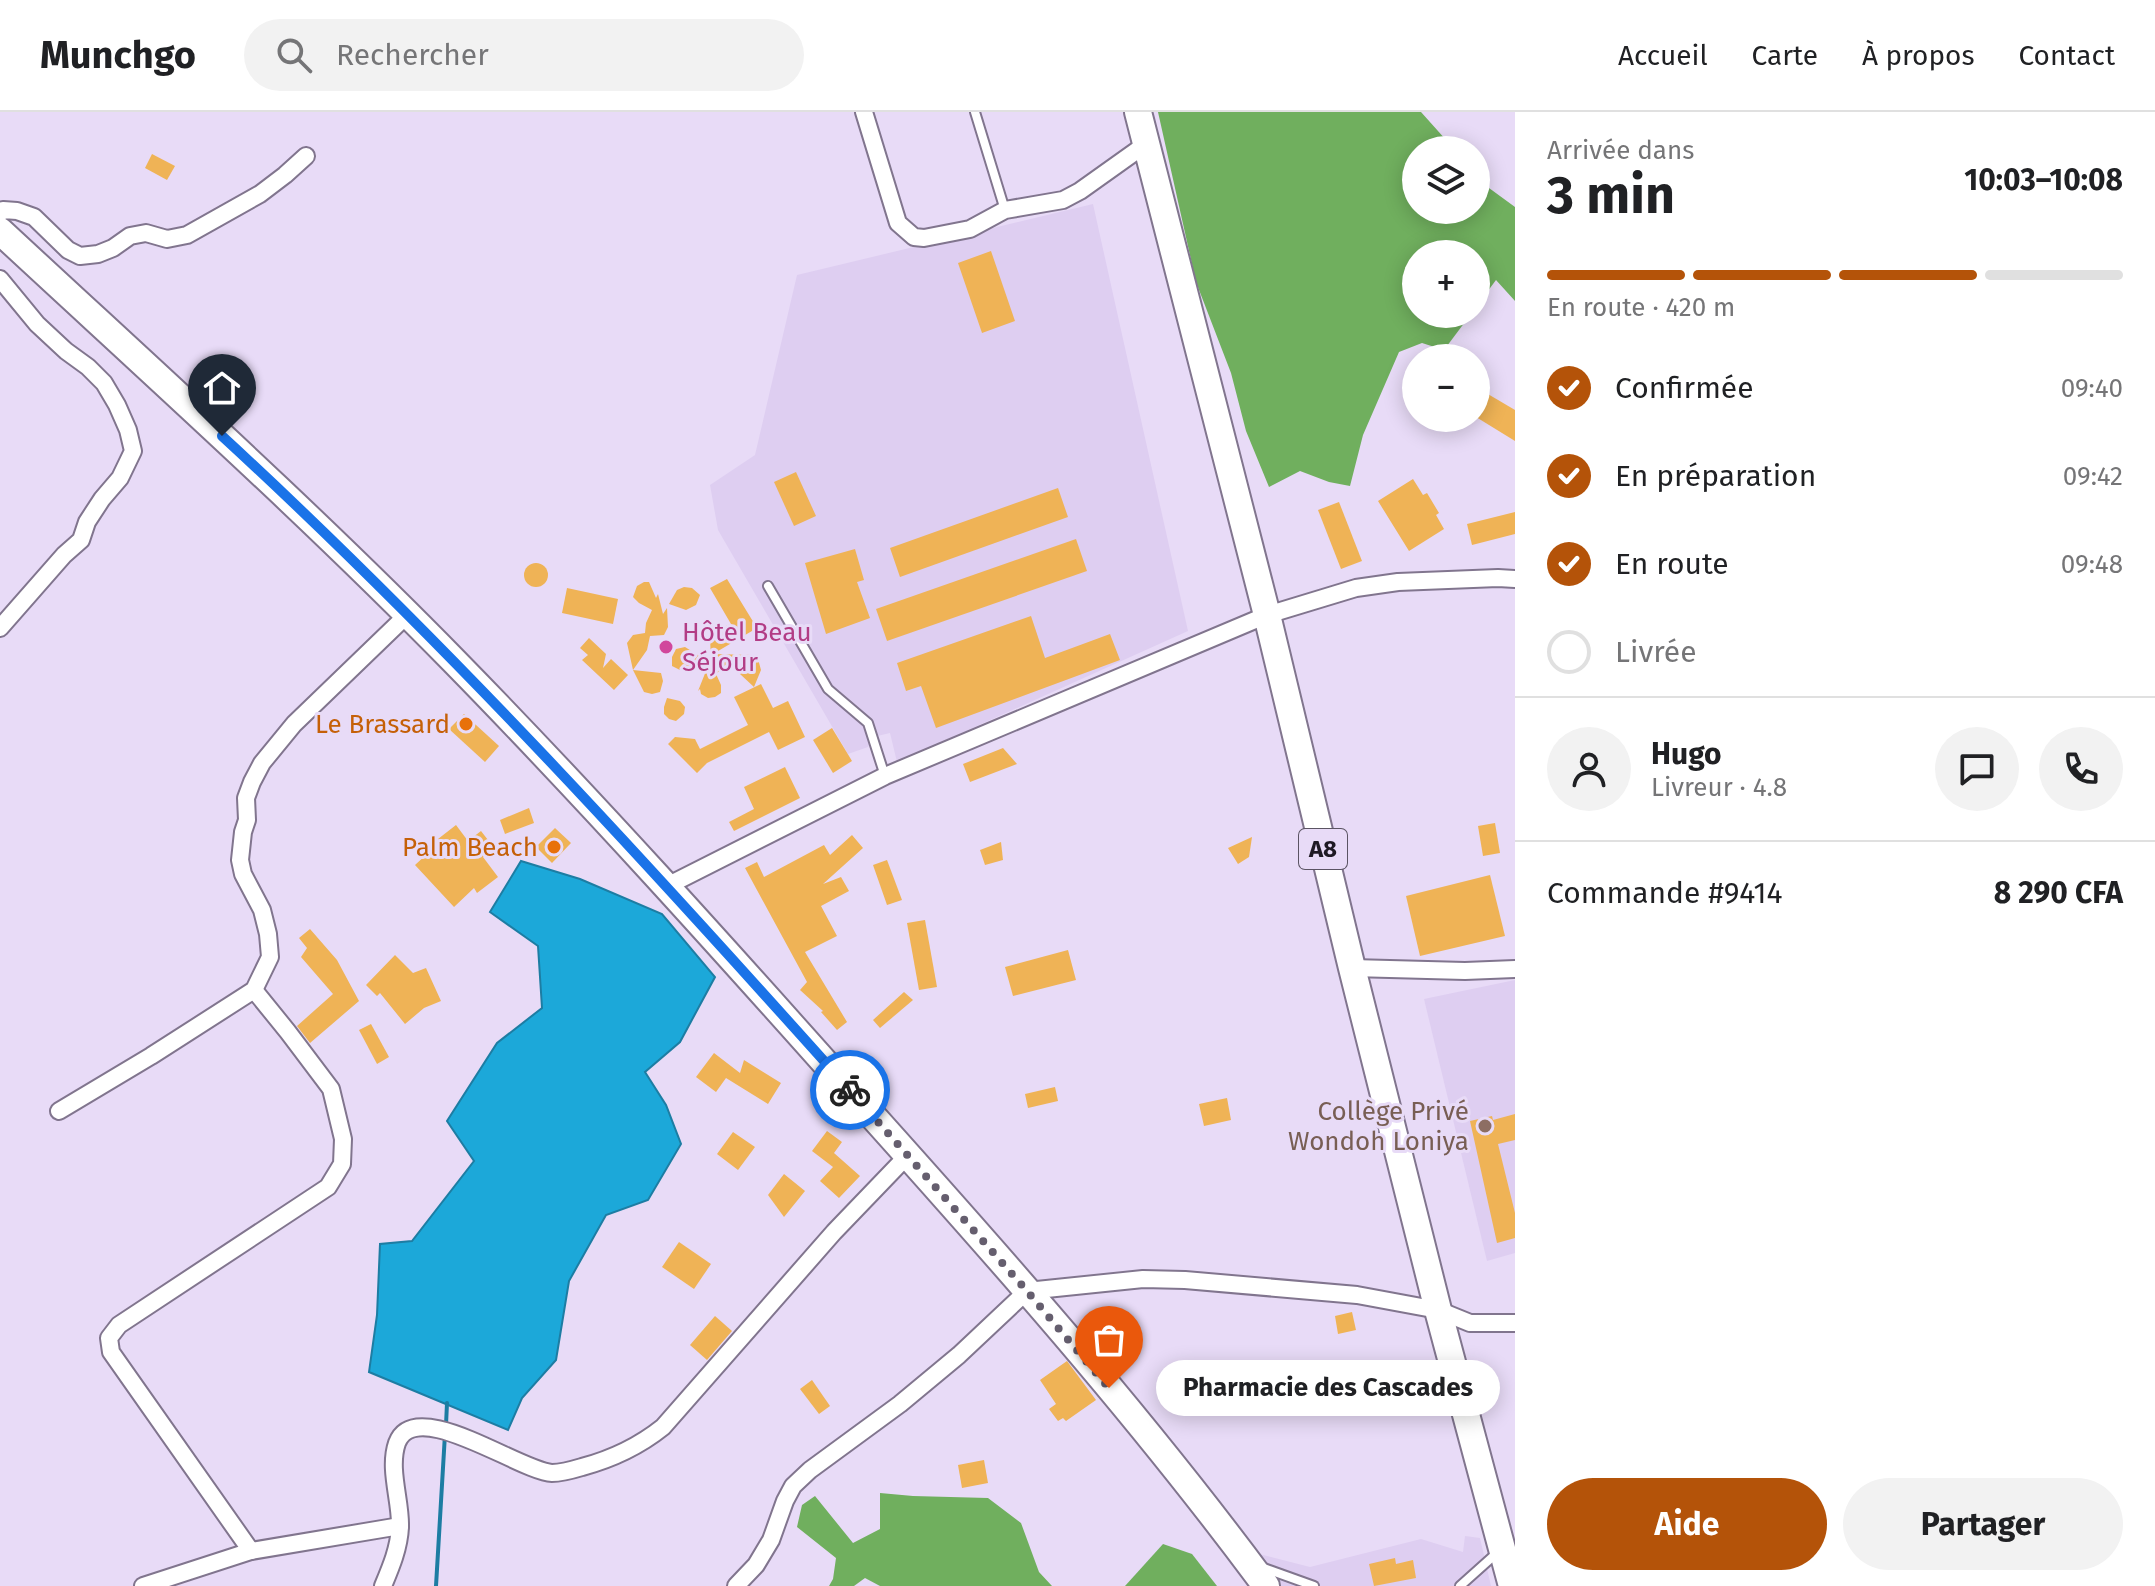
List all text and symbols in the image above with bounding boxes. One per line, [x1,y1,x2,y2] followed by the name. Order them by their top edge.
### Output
[244,19,804,91] search box
[40,32,196,78] text: Munchgo
[272,33,316,77] icon: search
[336,37,489,73] text: Rechercher
[1618,39,1708,72] text: Accueil
[1752,39,1818,72] text: Carte
[1862,39,1974,72] text: À propos
[2018,39,2115,72] text: Contact
[1547,135,1694,166] text: Arrivée dans
[1402,136,1490,432] map controls
[1402,136,1490,224] button: layers
[1964,162,2123,198] text: 10:03–10:08
[1547,164,1675,227] text: 3 min
[1402,240,1490,328] button: +
[1547,292,1735,323] text: En route · 420 m
[1402,344,1490,432] button: −
[188,354,256,436] pin
[200,366,244,410] icon: home
[1547,366,1591,410] icon: check
[1615,370,1754,406] text: Confirmée
[2061,373,2123,404] text: 09:40
[1547,454,1591,498] icon: check
[1615,458,1816,494] text: En préparation
[2063,461,2123,492] text: 09:42
[1547,542,1591,586] icon: check
[1615,546,1729,582] text: En route
[2061,549,2123,580] text: 09:48
[682,617,812,678] place label: Hôtel Beau Séjour
[1615,634,1697,670] text: Livrée
[657,638,675,656] marker: Hôtel Beau Séjour
[315,709,450,740] place label: Le Brassard
[457,715,475,733] marker: Le Brassard
[1547,727,1631,811] button: person
[1935,727,2019,811] button: chat
[2039,727,2123,811] button: phone
[1651,736,1722,772] text: Hugo
[1651,772,1787,803] text: Livreur · 4.8
[1299,829,1347,869] road number: A8
[402,832,538,863] place label: Palm Beach
[545,838,563,856] marker: Palm Beach
[1547,875,1782,911] text: Commande #9414
[1994,875,2123,911] text: 8 290 CFA
[810,1050,890,1130] courier
[828,1068,872,1112] icon: bike
[1288,1096,1469,1157] place label: Collège Privé Wondoh Loniya
[1476,1117,1494,1135] marker: Collège Privé Wondoh Loniya
[1075,1306,1143,1388] pin
[1087,1318,1131,1362] icon: bag
[1157,1360,1501,1416] callout: Pharmacie des Cascades
[1183,1372,1473,1403] text: Pharmacie des Cascades
[1547,1478,1827,1570] button: Aide
[1843,1478,2123,1570] button: Partager

